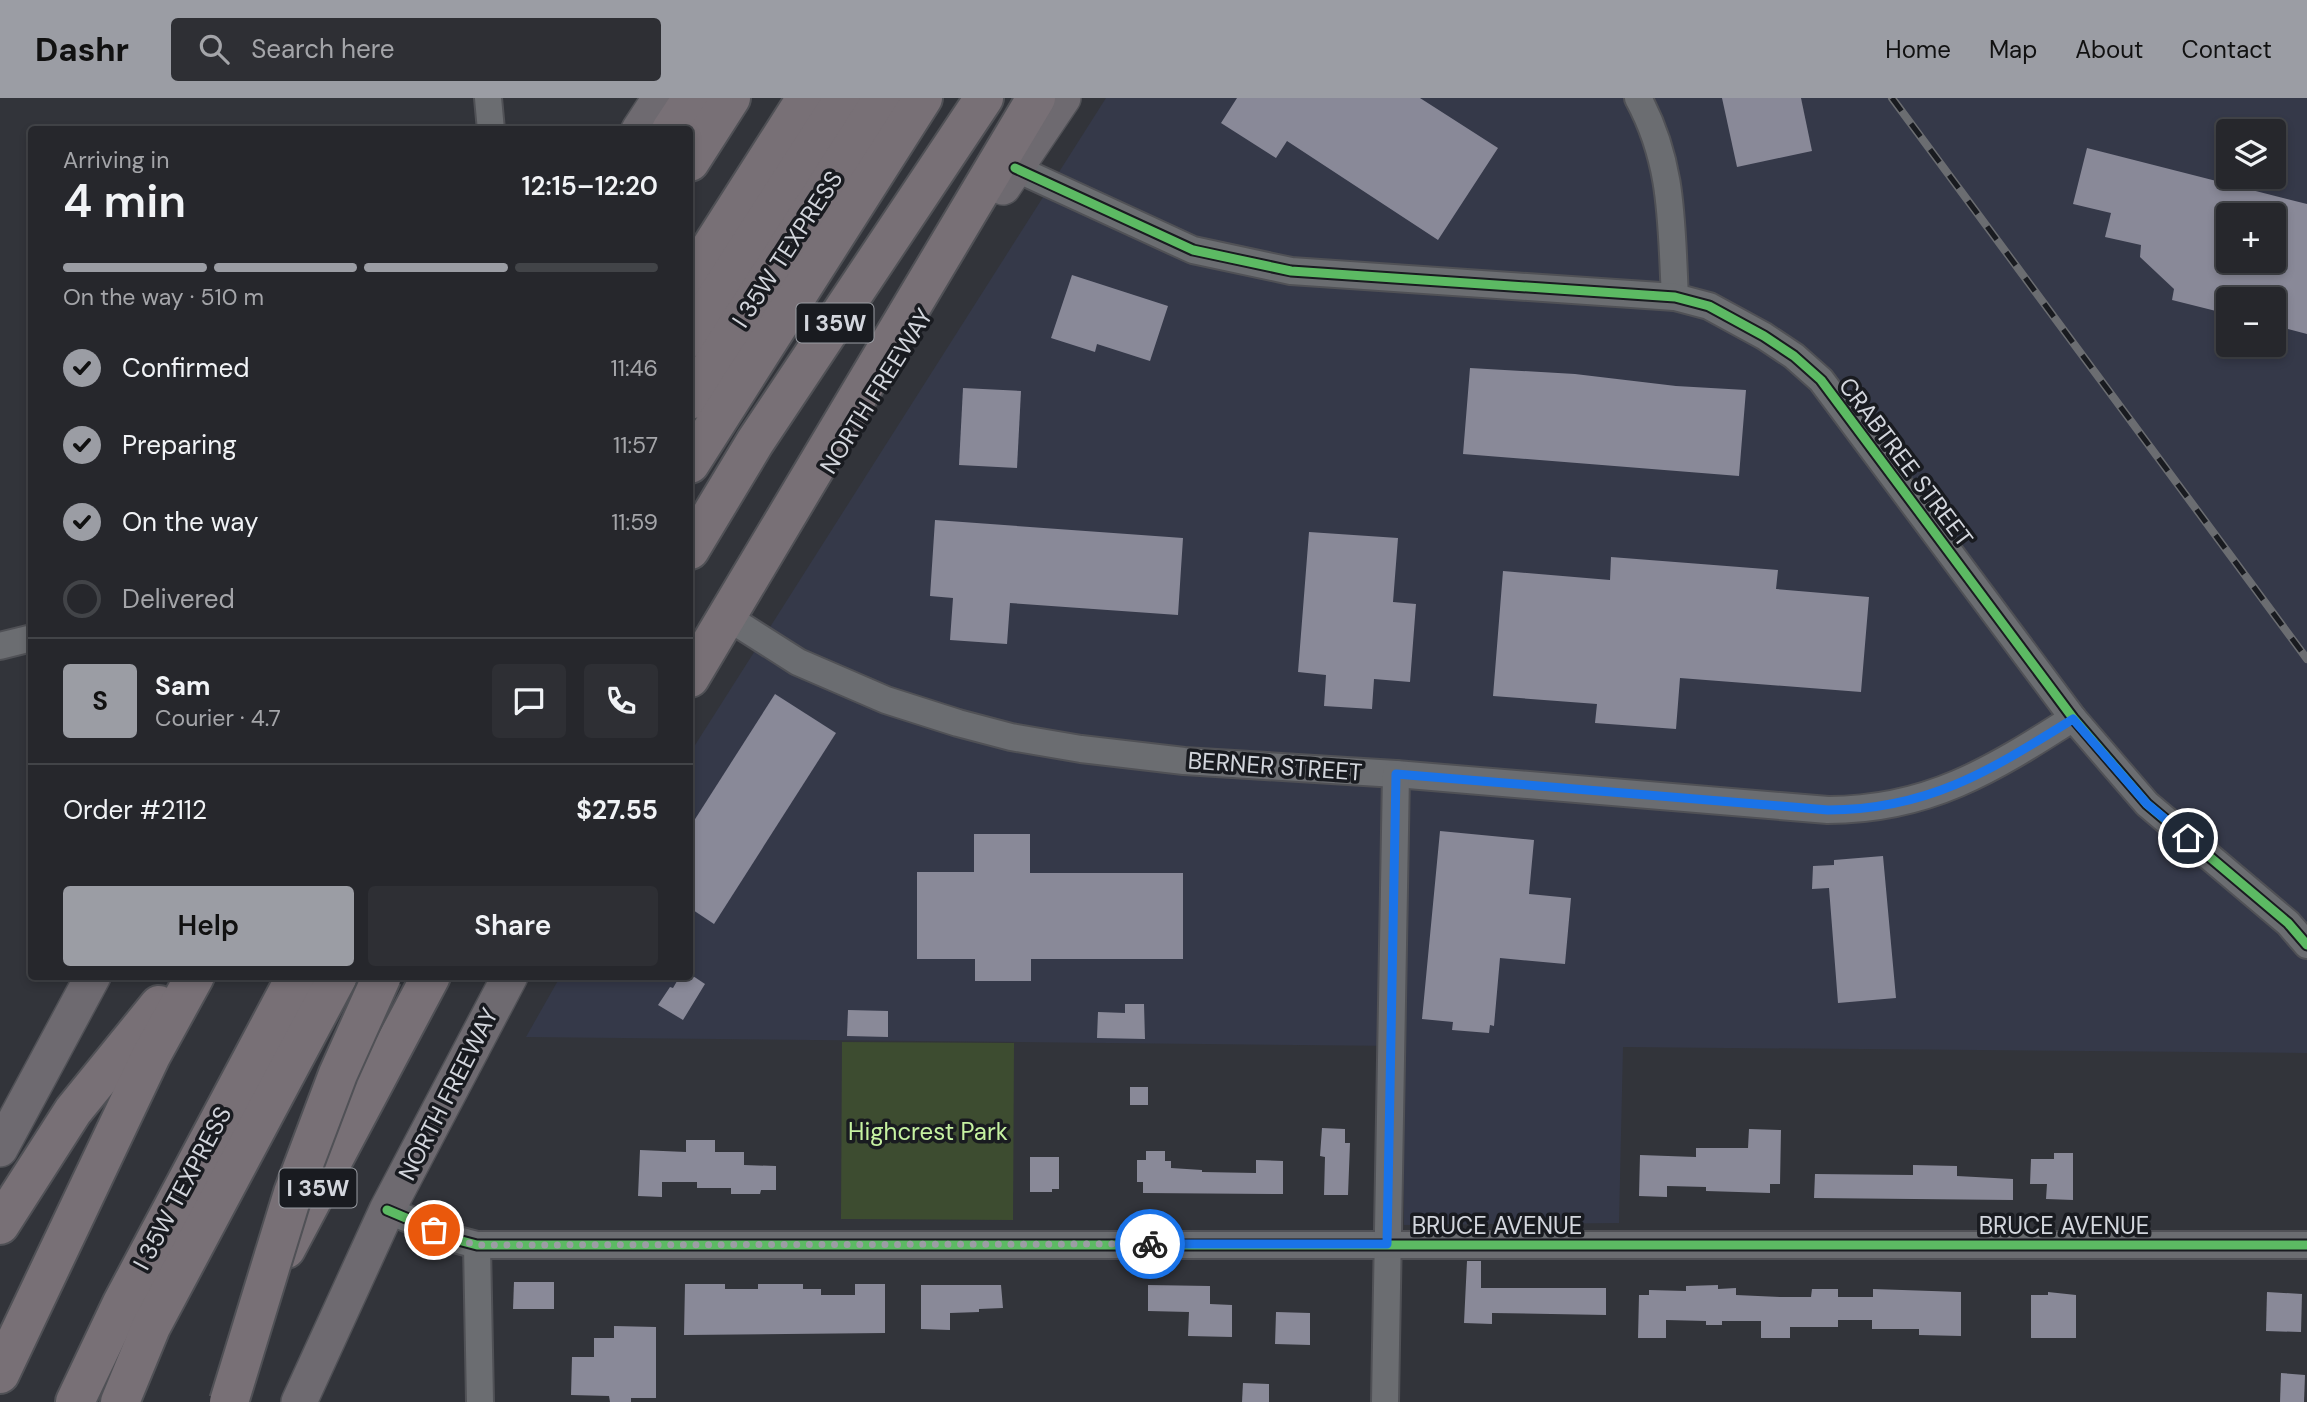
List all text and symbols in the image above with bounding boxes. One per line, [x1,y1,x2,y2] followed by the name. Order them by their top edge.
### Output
[171,18,661,81] search box
[35,28,129,71] text: Dashr
[195,30,233,68] icon: search
[251,32,395,66] text: Search here
[1885,34,1951,65] text: Home
[1989,34,2037,65] text: Map
[2075,34,2144,65] text: About
[2182,34,2272,65] text: Contact
[2216,119,2286,357] map controls
[2216,119,2286,189] button: layers
[63,145,169,175] text: Arriving in
[726,165,848,333] street label: I 35W TEXPRESS
[521,169,658,203] text: 12:15–12:20
[63,171,186,231] text: 4 min
[2216,203,2286,273] button: +
[63,282,264,312] text: On the way · 510 m
[2216,287,2286,357] button: −
[813,302,939,480] street label: NORTH FREEWAY
[796,304,874,342] road number: I 35W
[63,349,101,387] icon: check
[122,351,249,385] text: Confirmed
[611,353,658,383] text: 11:46
[1832,371,1980,553] street label: CRABTREE STREET
[63,426,101,464] icon: check
[122,428,237,462] text: Preparing
[613,430,658,460] text: 11:57
[63,503,101,541] icon: check
[122,505,258,539] text: On the way
[611,507,658,537] text: 11:59
[122,582,235,616] text: Delivered
[492,664,566,738] button: chat
[584,664,658,738] button: phone
[155,669,210,703] text: Sam
[92,684,108,718] text: S
[155,703,281,733] text: Courier · 4.7
[1187,744,1363,788] street label: BERNER STREET
[63,793,207,827] text: Order #2112
[576,793,658,827] text: $27.55
[2158,808,2218,868] pin
[2169,819,2207,857] icon: home
[63,886,354,966] button: Help
[368,886,658,966] button: Share
[391,1002,505,1185] street label: NORTH FREEWAY
[126,1101,238,1275] street label: I 35W TEXPRESS
[848,1116,1008,1147] park label: Highcrest Park
[280,1168,356,1208] road number: I 35W
[404,1200,464,1260] pin
[1115,1209,1185,1279] courier
[1412,1210,1582,1241] street label: BRUCE AVENUE
[1979,1210,2149,1241] street label: BRUCE AVENUE
[415,1211,453,1249] icon: bag
[1131,1225,1169,1263] icon: bike

